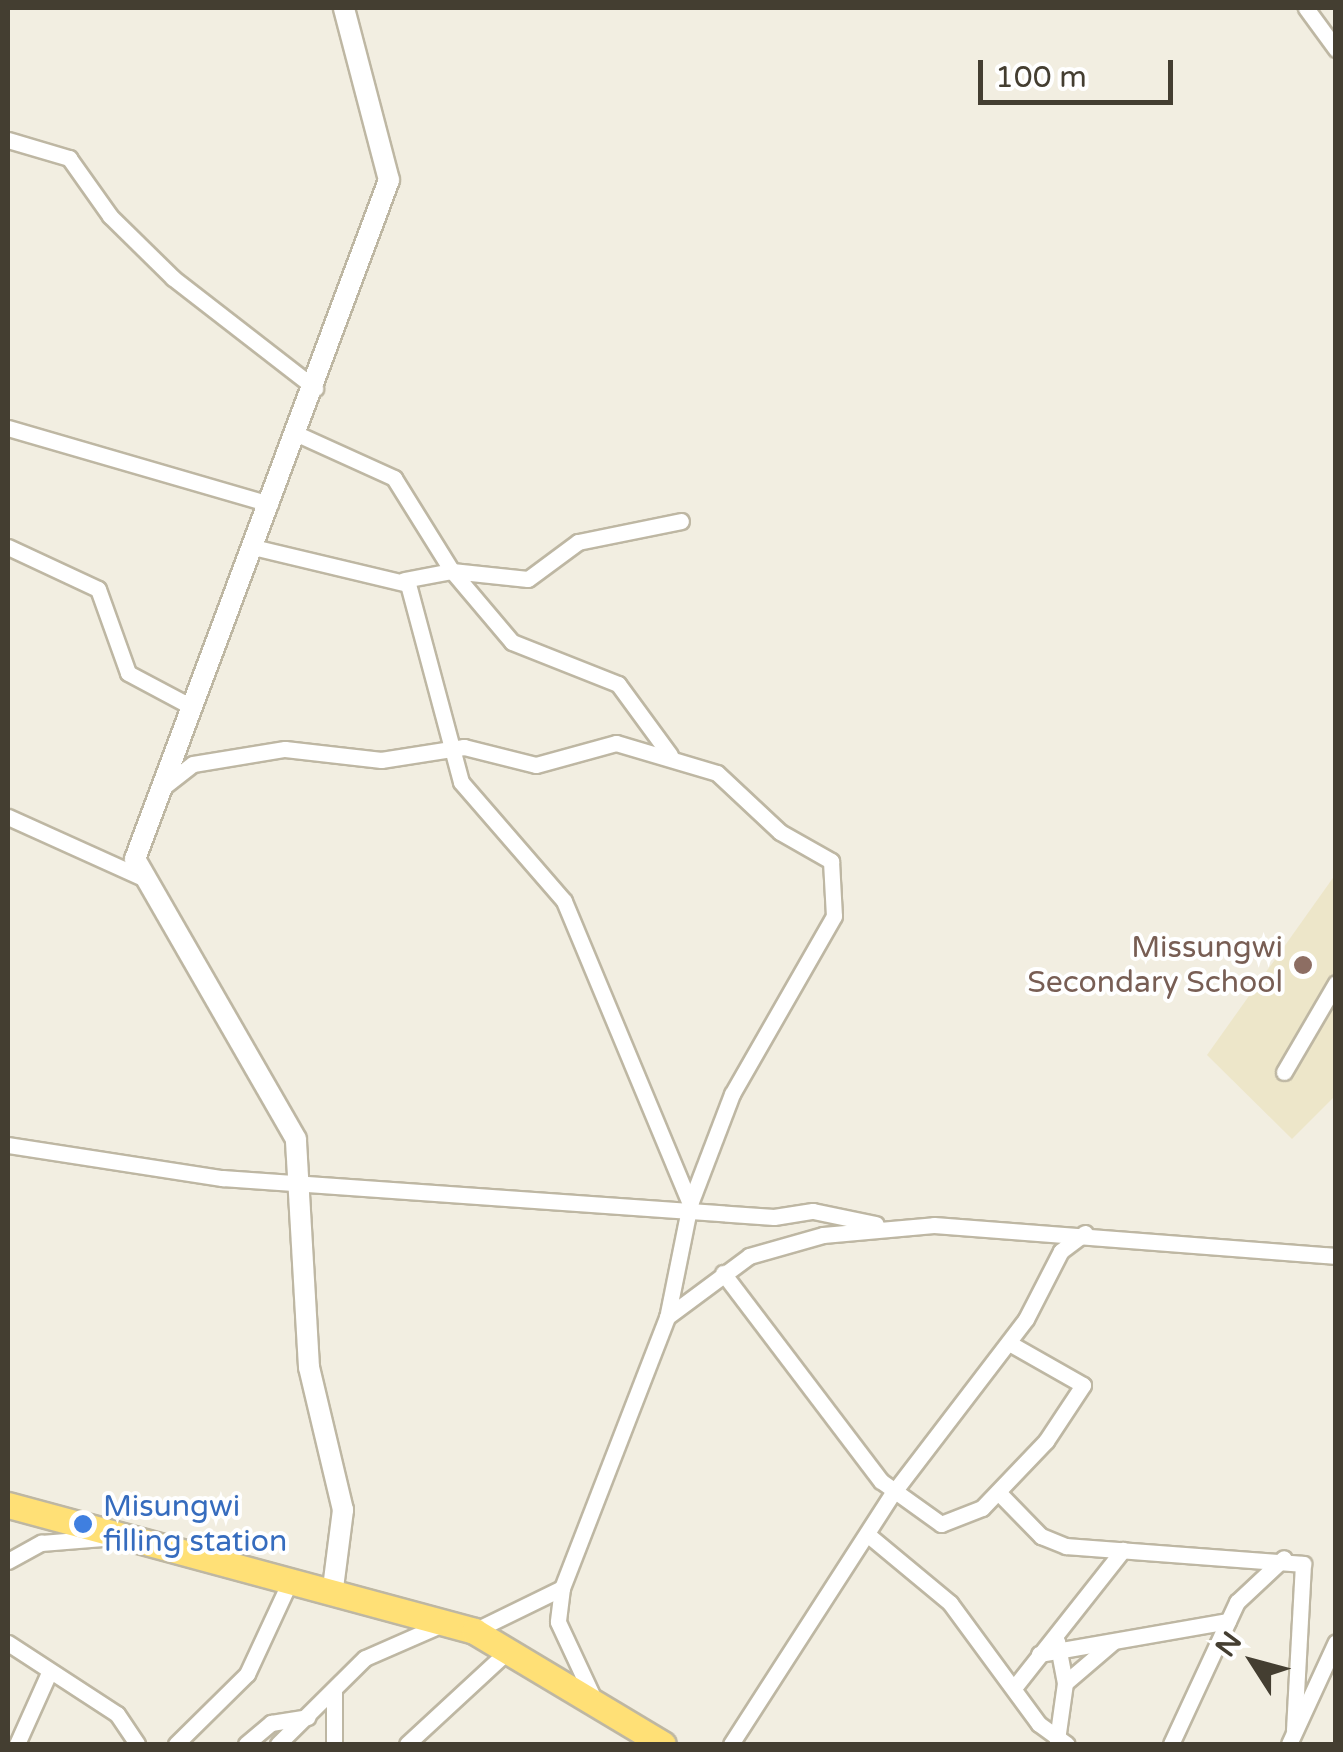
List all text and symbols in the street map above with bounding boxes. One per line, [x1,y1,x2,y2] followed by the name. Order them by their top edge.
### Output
[983,40,1178,102] scale bar
[995,59,1087,96] text: 100 m
[1027,930,1283,1000] place label: Missungwi Secondary School
[1292,954,1314,976] marker: Missungwi Secondary School
[103,1489,287,1560] place label: Misungwi filling station
[72,1513,94,1535] marker: Misungwi filling station
[1203,1612,1303,1712] north arrow
[1208,1625,1249,1663] text: N

